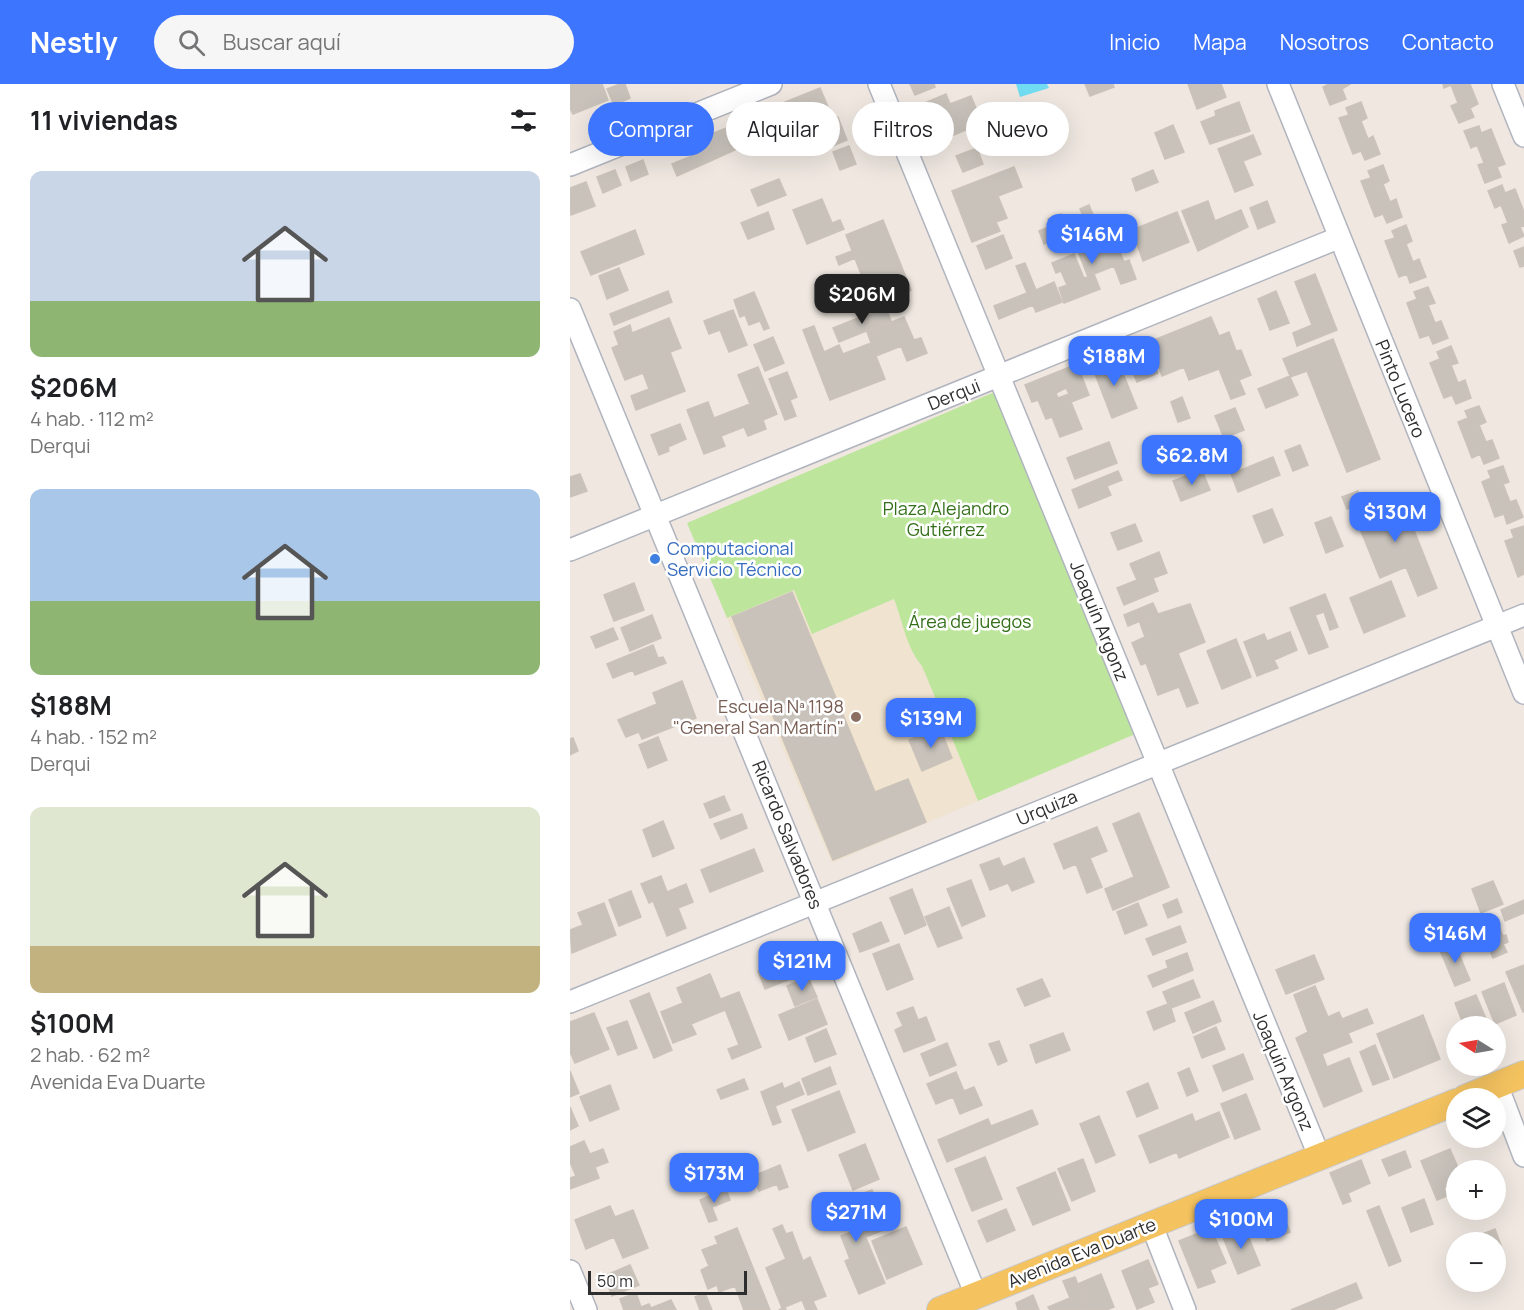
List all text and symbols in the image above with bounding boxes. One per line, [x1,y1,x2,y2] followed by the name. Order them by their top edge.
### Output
[154,15,574,69] search box
[30,23,118,61] text: Nestly
[175,26,208,59] icon: search
[223,27,341,57] text: Buscar aquí
[1109,28,1160,56] text: Inicio
[1193,28,1247,56] text: Mapa
[1280,28,1369,56] text: Nosotros
[1402,28,1494,56] text: Contacto
[30,102,178,138] text: 11 viviendas
[588,102,714,156] chip: Comprar
[726,102,840,156] chip: Alquilar
[852,102,954,156] chip: Filtros
[966,102,1069,156] chip: Nuevo
[507,104,540,137] icon: filters
[231,210,339,318] icon: home
[1050,214,1134,265] pin: $146M
[1060,220,1124,247] text: $146M
[820,274,904,325] pin: $206M
[828,280,896,307] text: $206M
[1072,336,1156,387] pin: $188M
[1370,336,1432,441] street label: Pinto Lucero
[1083,342,1145,369] text: $188M
[30,369,117,405] text: $206M
[924,373,983,415] street label: Derqui
[30,405,154,432] text: 4 hab. · 112 m²
[30,432,91,459] text: Derqui
[1143,435,1241,486] pin: $62.8M
[1156,441,1228,468] text: $62.8M
[1353,492,1437,543] pin: $130M
[883,496,1009,541] park label: Plaza Alejandro Gutiérrez
[1363,498,1427,525] text: $130M
[231,528,339,636] icon: home
[667,536,802,581] place label: Computacional Servicio Técnico
[648,552,662,566] marker: Computacional Servicio Técnico
[1065,557,1135,684] street label: Joaquín Argonz
[909,609,1031,633] park label: Área de juegos
[30,687,112,723] text: $188M
[673,694,844,739] place label: Escuela Nª 1198 "General San Martín"
[889,698,973,749] pin: $139M
[900,704,962,731] text: $139M
[849,710,863,724] marker: Escuela Nª 1198 "General San Martín"
[30,723,157,750] text: 4 hab. · 152 m²
[30,750,91,777] text: Derqui
[747,757,829,912] street label: Ricardo Salvadores
[1013,784,1081,831] street label: Urquiza
[231,846,339,954] icon: home
[1413,913,1497,964] pin: $146M
[1423,919,1487,946] text: $146M
[760,941,844,992] pin: $121M
[772,947,832,974] text: $121M
[30,1005,114,1041] text: $100M
[1248,1007,1320,1134] street label: Joaquín Argonz
[1446,1016,1506,1076] north arrow
[1446,1016,1506,1292] map controls
[30,1041,150,1068] text: 2 hab. · 62 m²
[30,1068,206,1095] text: Avenida Eva Duarte
[1446,1088,1506,1148] button: layers
[672,1153,756,1204] pin: $173M
[684,1159,744,1186] text: $173M
[1446,1160,1506,1220] button: +
[814,1192,898,1243] pin: $271M
[826,1198,887,1225] text: $271M
[1199,1199,1283,1250] pin: $100M
[1209,1205,1273,1232] text: $100M
[1004,1211,1159,1293] street label: Avenida Eva Duarte
[1446,1232,1506,1292] button: −
[588,1268,747,1296] scale bar
[597,1270,633,1292] text: 50 m

